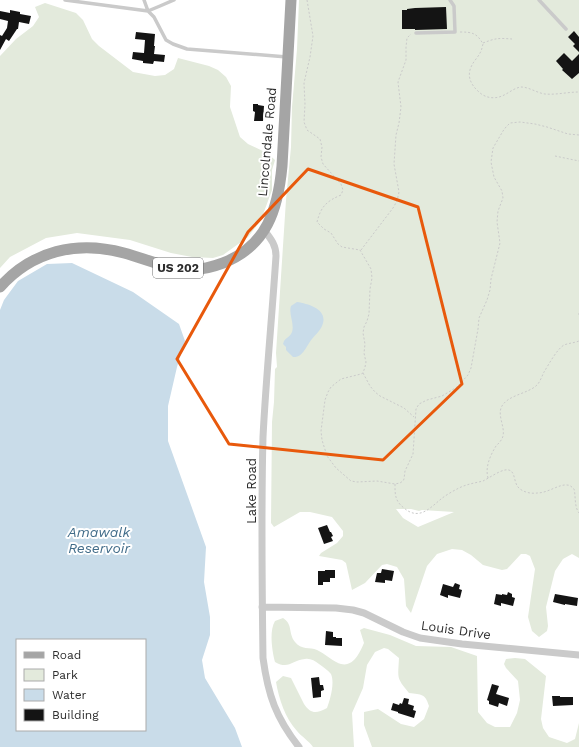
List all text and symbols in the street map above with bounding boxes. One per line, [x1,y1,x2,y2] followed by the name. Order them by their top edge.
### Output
[255,87,279,197] street label: Lincolndale Road
[153,258,203,278] road number: US 202
[244,458,259,524] street label: Lake Road
[67,524,131,556] water label: Amawalk Reservoir
[420,618,492,642] street label: Louis Drive
[16,639,146,731] legend
[52,648,81,662] text: Road
[52,668,78,682] text: Park
[52,688,87,702] text: Water
[52,708,99,722] text: Building

